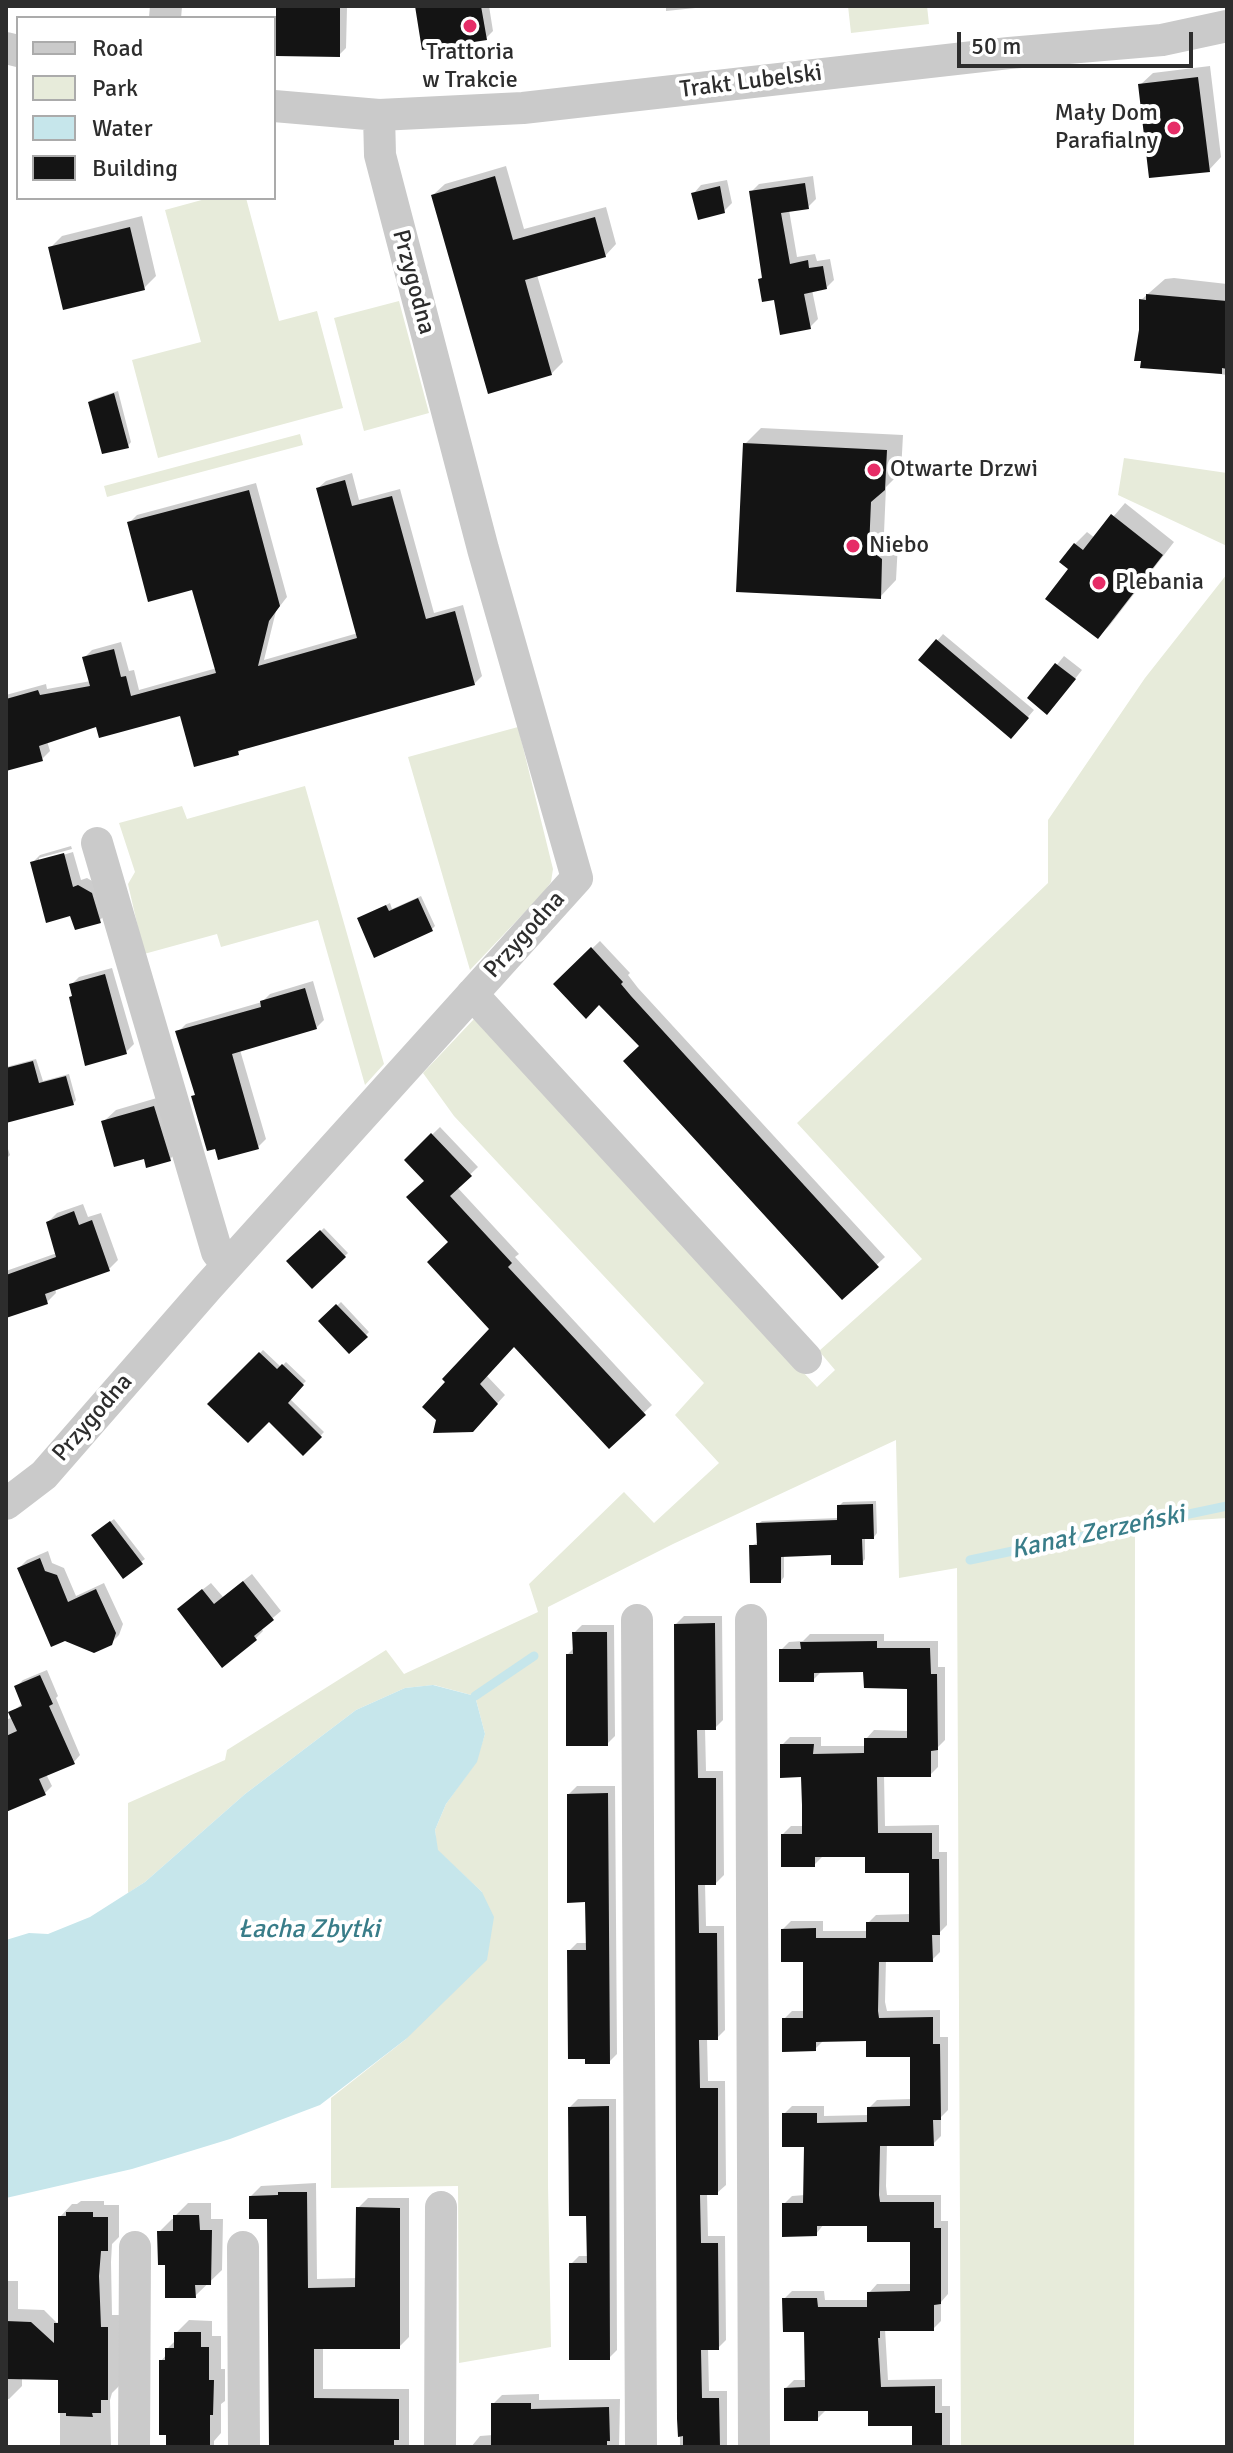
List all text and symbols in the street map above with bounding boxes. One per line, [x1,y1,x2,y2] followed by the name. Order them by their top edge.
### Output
[16,16,276,200] legend
[961,16,1197,66] scale bar
[461,17,479,35] marker: Trattoria w Trakcie
[971,31,1021,61] text: 50 m
[92,33,143,63] text: Road
[422,39,518,95] place label: Trattoria w Trakcie
[678,59,824,105] street label: Trakt Lubelski
[92,73,138,103] text: Park
[1054,100,1158,156] place label: Mały Dom Parafialny
[92,113,152,143] text: Water
[1165,119,1183,137] marker: Mały Dom Parafialny
[92,153,178,183] text: Building
[385,227,441,337] street label: Przygodna
[890,456,1038,484] place label: Otwarte Drzwi
[865,461,883,479] marker: Otwarte Drzwi
[869,532,929,560] place label: Niebo
[844,537,862,555] marker: Niebo
[1115,569,1204,597] place label: Plebania
[1090,574,1108,592] marker: Plebania
[478,886,572,984] street label: Przygodna
[47,1368,139,1468] street label: Przygodna
[1008,1499,1188,1567] water label: Kanał Zerzeński
[238,1914,380,1946] water label: Łacha Zbytki

